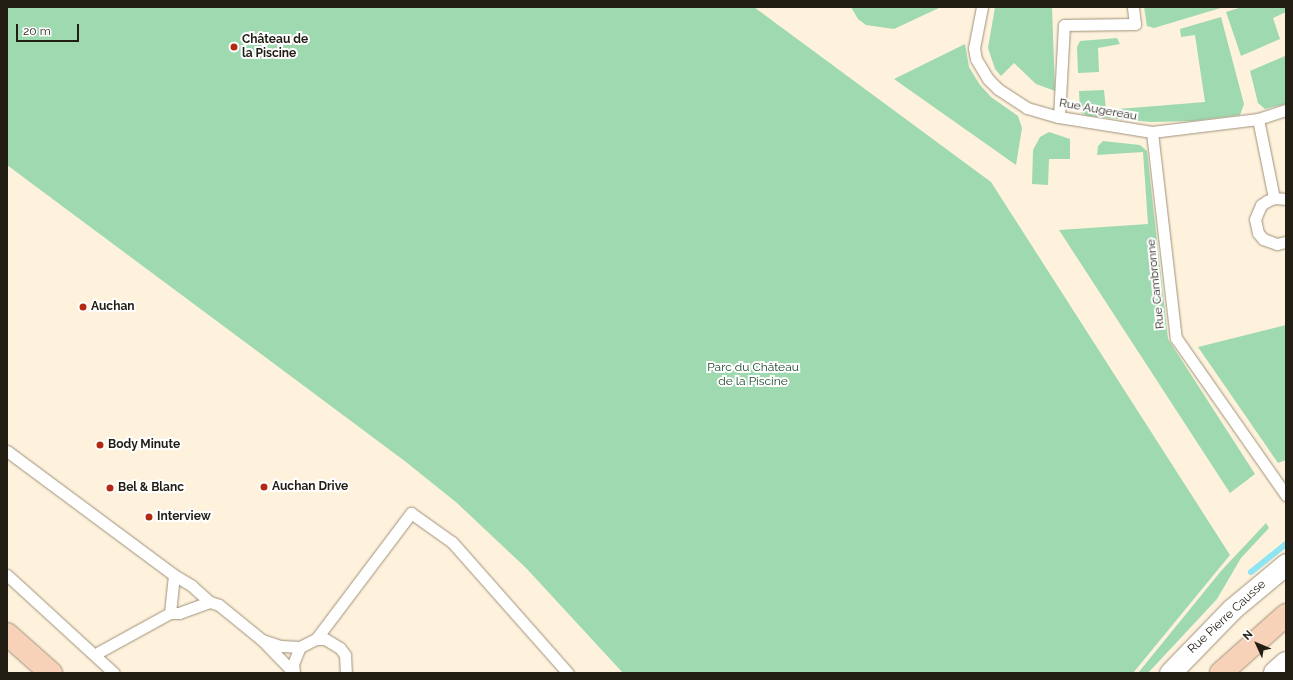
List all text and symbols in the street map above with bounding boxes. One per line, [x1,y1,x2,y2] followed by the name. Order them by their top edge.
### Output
[18,16,81,42] scale bar
[23,24,51,38] text: 20 m
[242,33,308,61] place label: Château de la Piscine
[229,42,239,52] marker: Château de la Piscine
[1058,96,1138,124] street label: Rue Augereau
[1144,238,1168,330] street label: Rue Cambronne
[91,300,135,314] place label: Auchan
[78,302,88,312] marker: Auchan
[707,361,799,389] park label: Parc du Château de la Piscine
[108,438,180,452] place label: Body Minute
[95,440,105,450] marker: Body Minute
[272,480,348,494] place label: Auchan Drive
[118,481,184,495] place label: Bel & Blanc
[259,482,269,492] marker: Auchan Drive
[105,483,115,493] marker: Bel & Blanc
[157,510,211,524] place label: Interview
[144,512,154,522] marker: Interview
[1185,577,1269,657] street label: Rue Pierre Causse
[1237,624,1277,664] north arrow
[1240,628,1256,643] text: N

